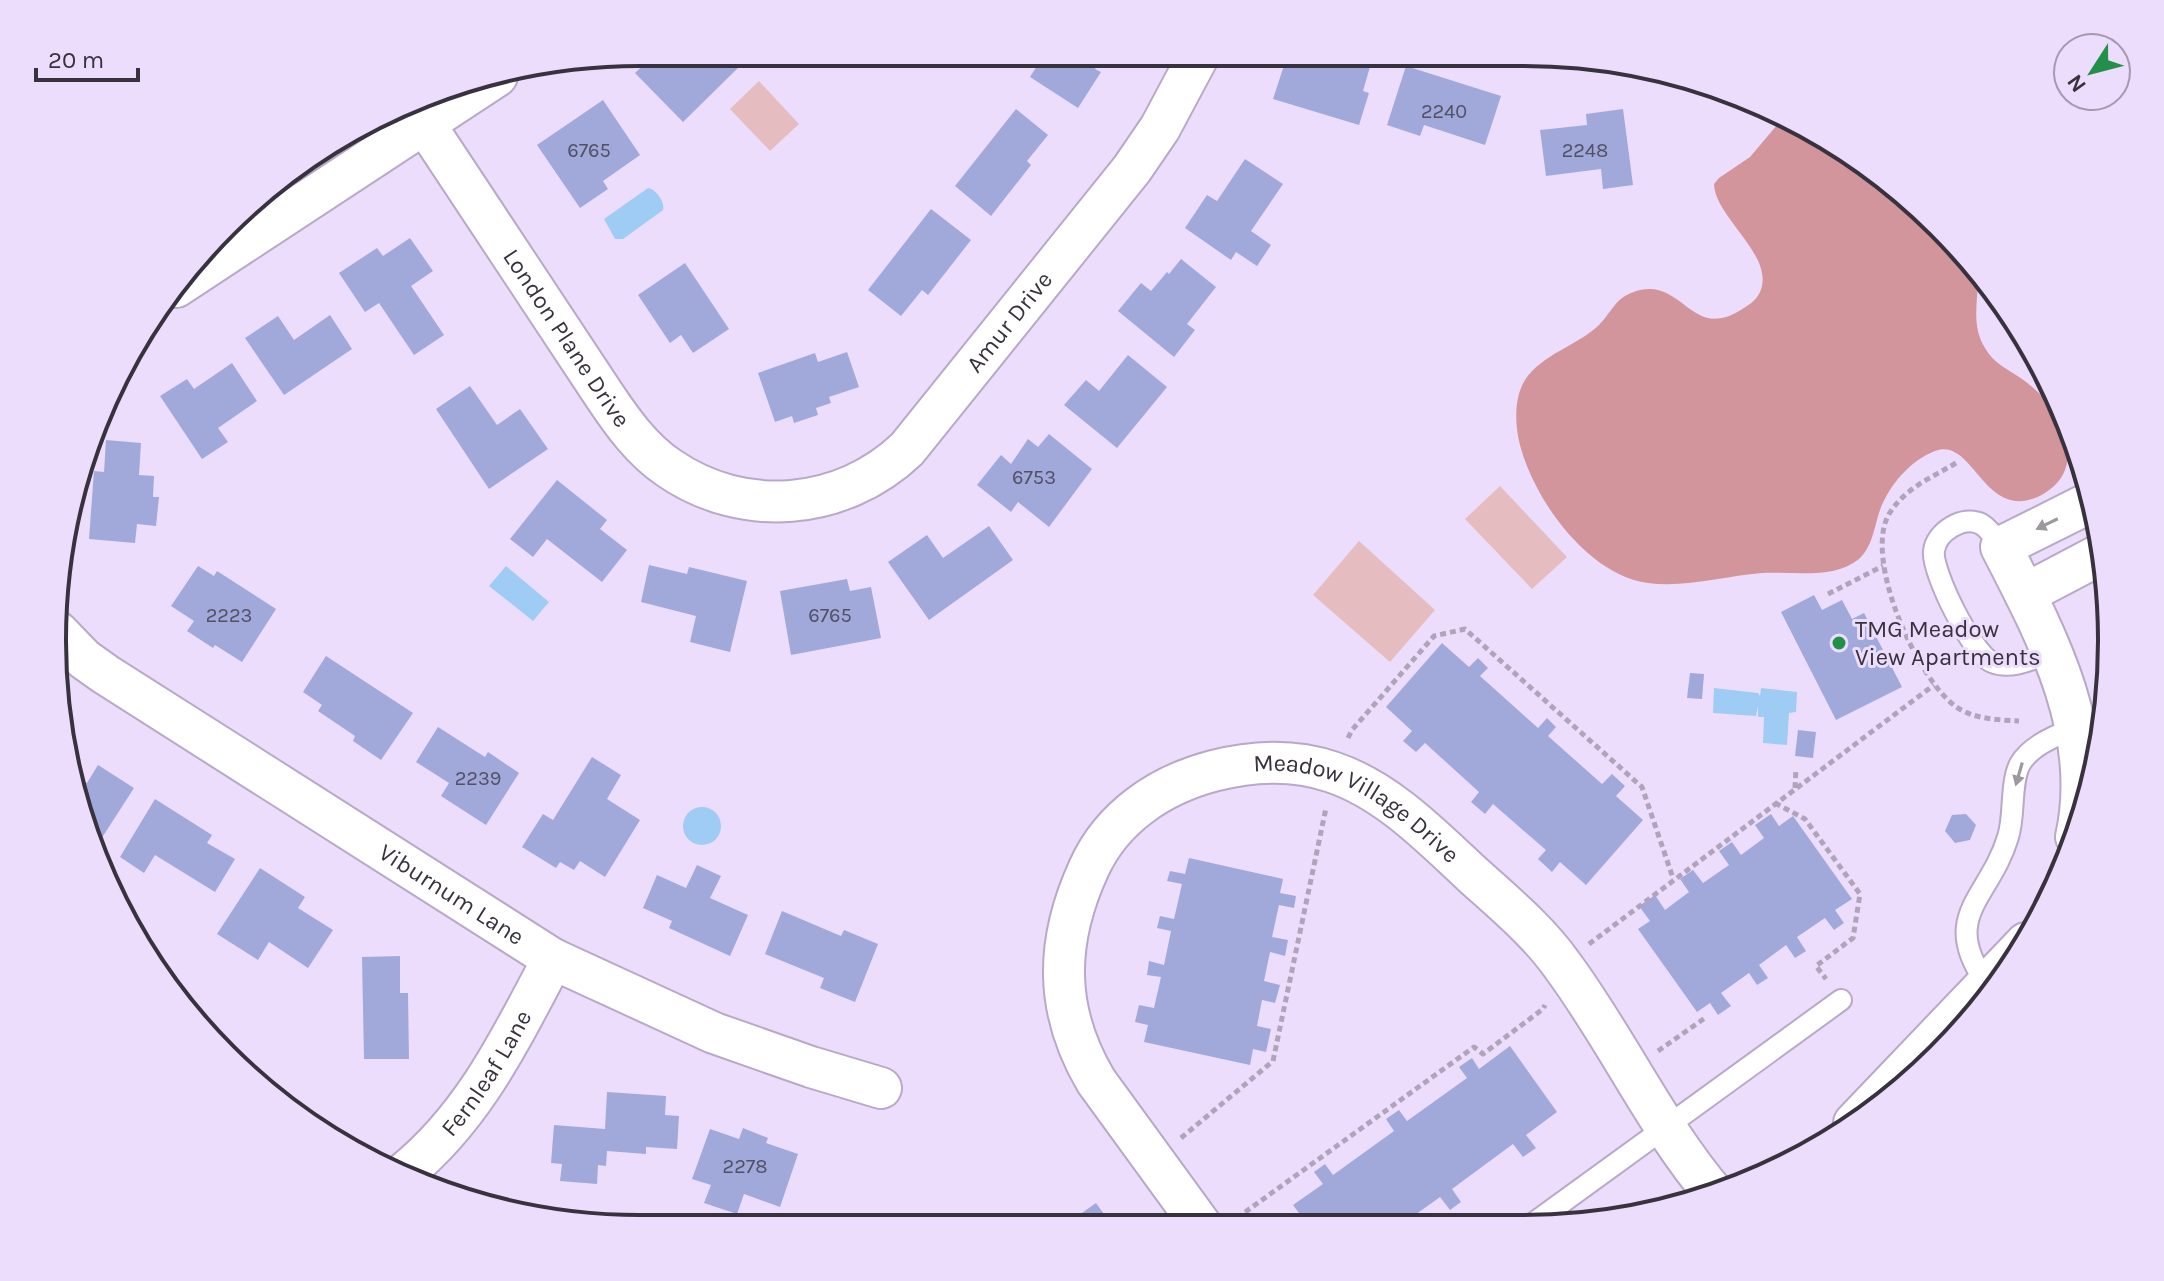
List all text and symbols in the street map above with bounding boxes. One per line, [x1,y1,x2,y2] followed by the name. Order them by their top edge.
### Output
[36,32,138,82] scale bar
[2052,32,2132,112] north arrow
[48,46,104,74] text: 20 m
[2061,69,2092,97] text: N
[1421,100,1467,123] house number: 2240
[567,139,611,162] house number: 6765
[1562,139,1608,162] house number: 2248
[497,244,636,433] street label: London Plane Drive
[960,266,1058,378] street label: Amur Drive
[1012,466,1056,489] house number: 6753
[2035,517,2059,531] one-way arrow
[206,604,252,627] house number: 2223
[808,604,852,627] house number: 6765
[1855,615,2041,671] place label: TMG Meadow View Apartments
[1830,634,1848,652] marker: TMG Meadow View Apartments
[1253,749,1465,869] street label: Meadow Village Drive
[2012,762,2025,786] one-way arrow
[455,767,501,790] house number: 2239
[374,838,529,951] street label: Viburnum Lane
[435,1005,537,1142] street label: Fernleaf Lane
[723,1155,767,1178] house number: 2278

